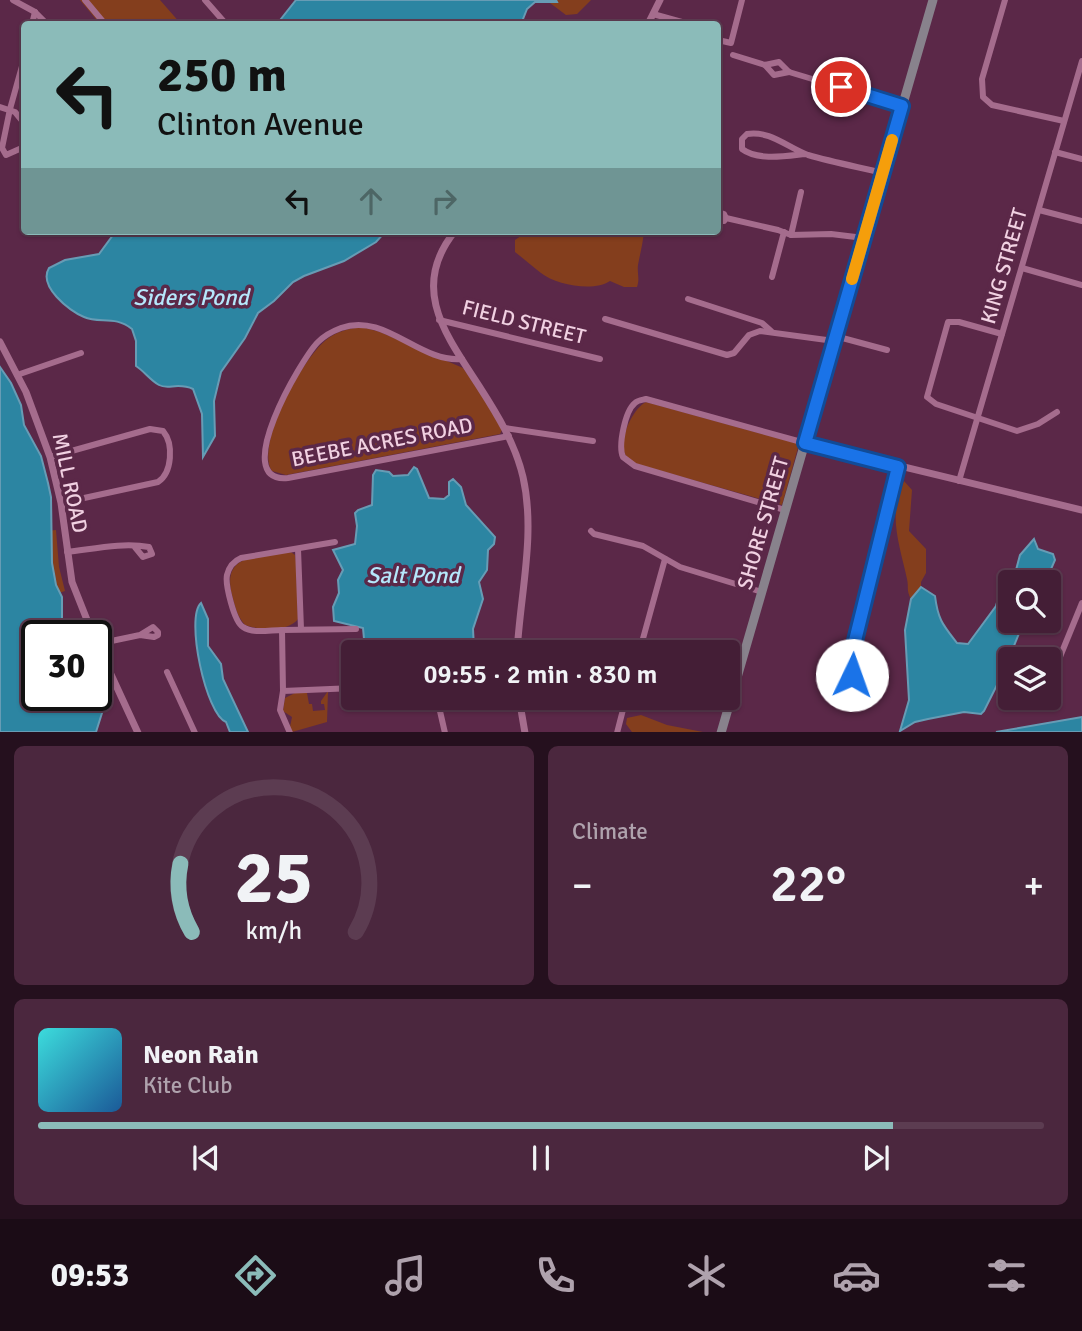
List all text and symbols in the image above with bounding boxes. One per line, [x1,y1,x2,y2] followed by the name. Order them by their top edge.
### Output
[157,45,287,105] text: 250 m
[42,49,133,140] icon: left
[811,57,871,117] pin
[822,68,860,106] icon: arrive
[157,105,364,144] text: Clinton Avenue
[279,182,317,220] icon: left
[352,182,390,220] icon: ahead
[425,182,463,220] icon: right
[975,204,1033,327] street label: KING STREET
[133,283,252,312] water label: Siders Pond
[460,294,589,350] street label: FIELD STREET
[289,412,475,472] street label: BEEBE ACRES ROAD
[47,431,93,535] street label: MILL ROAD
[732,453,795,592] street label: SHORE STREET
[366,561,462,590] water label: Salt Pond
[998,570,1061,710] map controls
[998,570,1061,633] button: search
[21,620,112,711] speed limit sign: 30
[815,638,889,712] position arrow
[998,647,1061,710] button: layers
[424,659,657,691] text: 09:55 · 2 min · 830 m
[572,817,648,846] text: Climate
[235,834,313,923] text: 25
[770,852,846,916] text: 22°
[572,862,593,909] text: −
[1023,862,1044,909] text: +
[246,914,302,945] text: km/h
[143,1039,259,1071] text: Neon Rain
[143,1071,232,1100] text: Kite Club
[187,1139,225,1177] icon: previous
[522,1139,560,1177] icon: pause
[857,1139,895,1177] icon: next
[231,1251,280,1300] icon: directions
[381,1251,430,1300] icon: music
[531,1251,580,1300] icon: phone
[682,1251,731,1300] icon: climate
[832,1251,881,1300] icon: car
[982,1251,1031,1300] icon: filters
[51,1256,129,1295] text: 09:53

